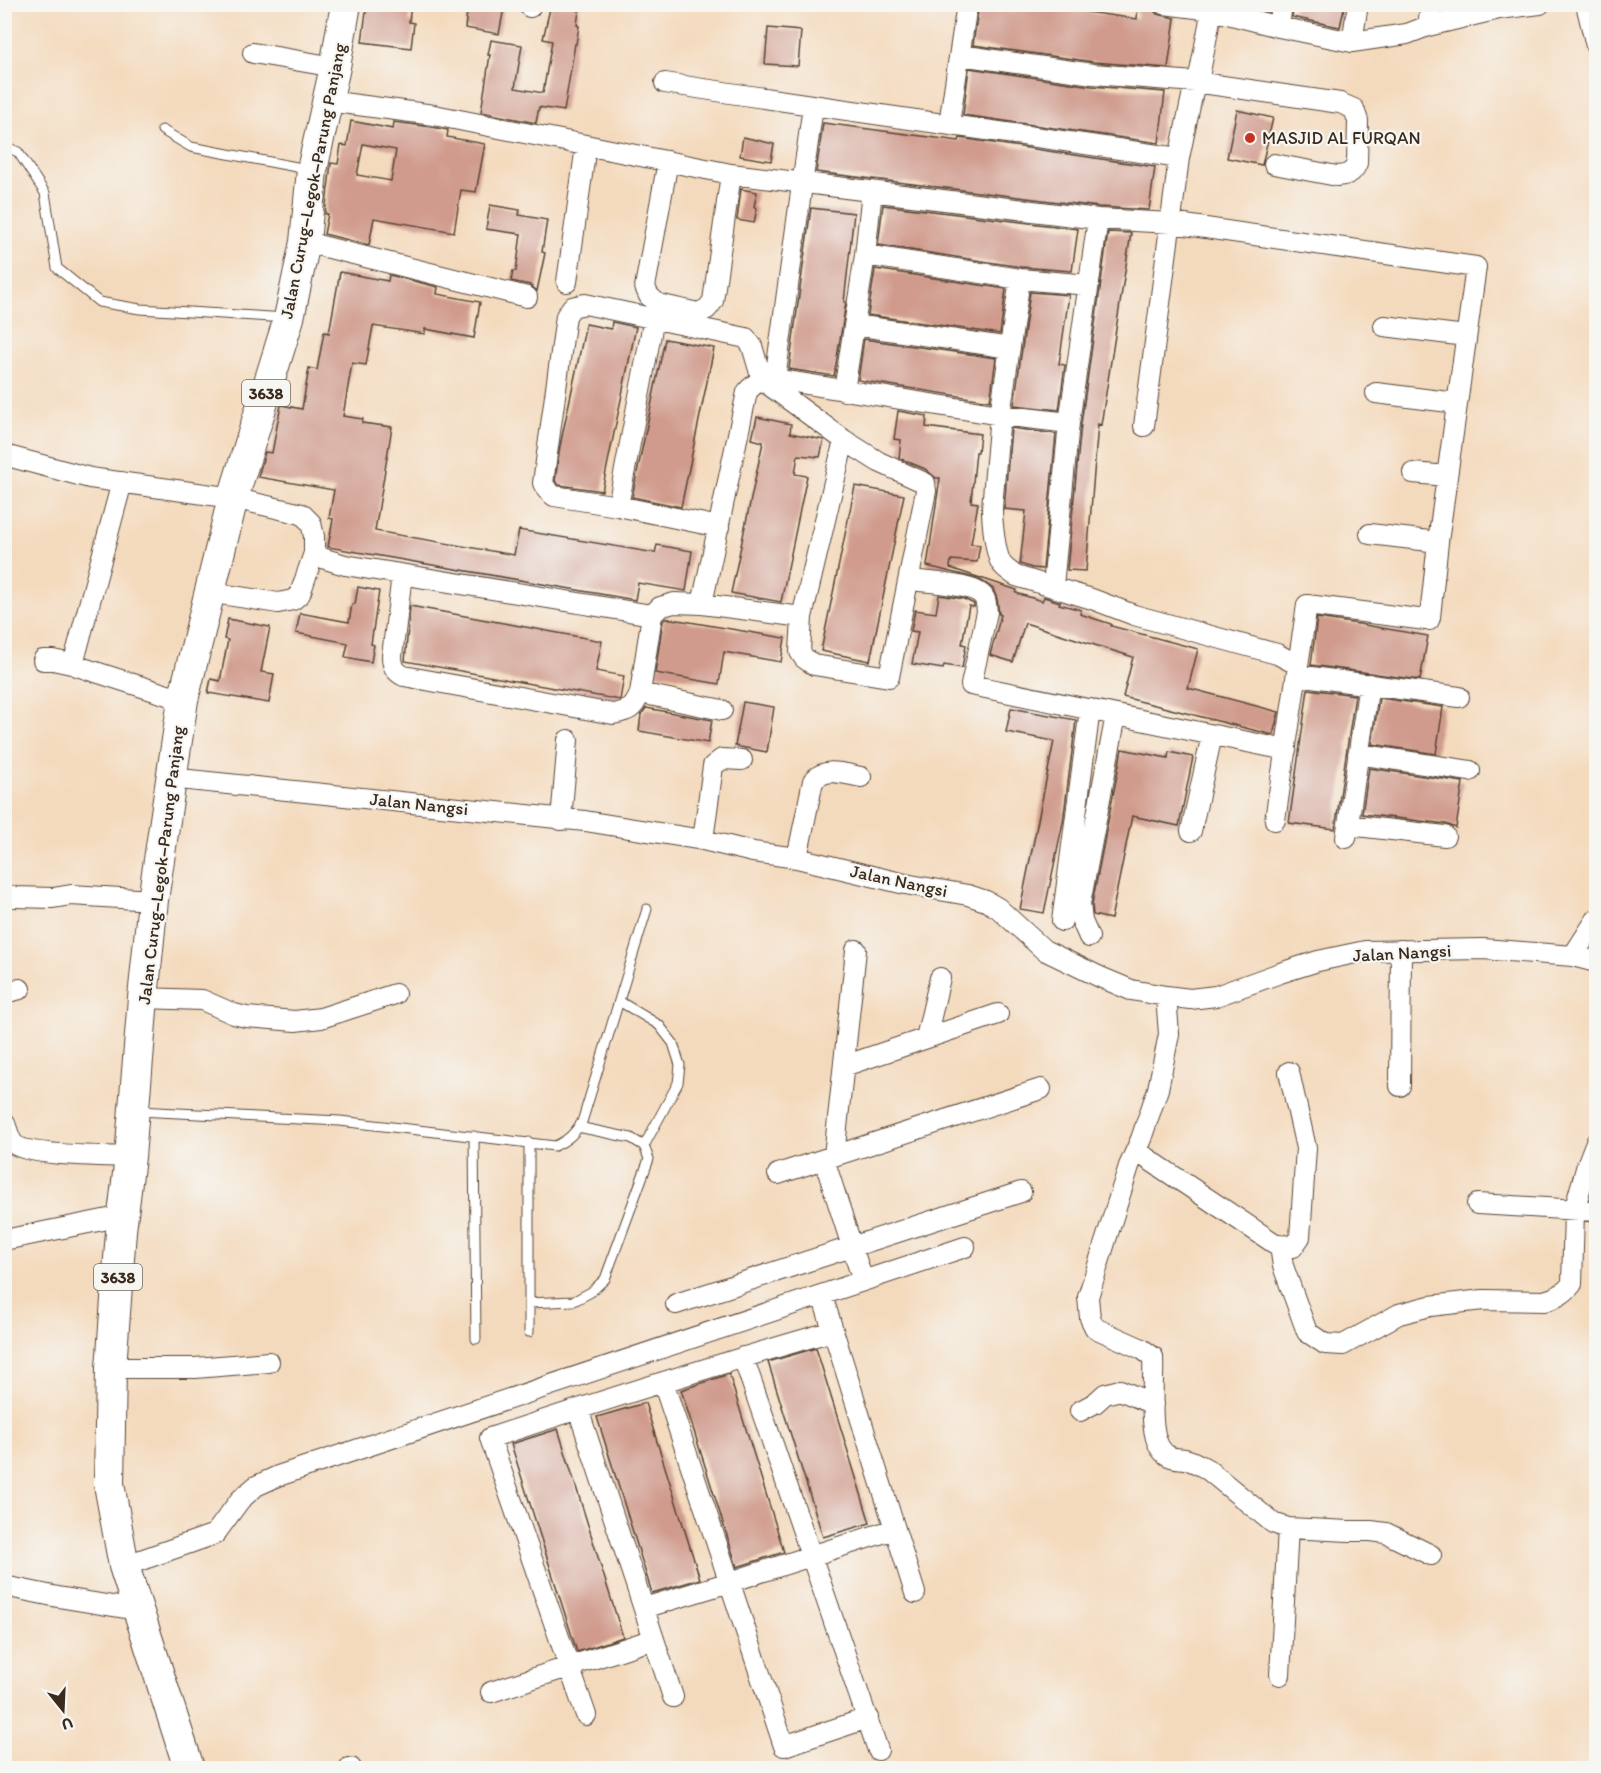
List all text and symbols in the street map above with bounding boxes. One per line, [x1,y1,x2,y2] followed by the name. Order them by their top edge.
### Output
[275,40,351,321] street label: Jalan Curug–Legok–Parung Panjang
[1262,127,1421,149] place label: MASJID AL FURQAN
[1243,131,1257,145] marker: MASJID AL FURQAN
[242,380,290,406] road number: 3638
[133,724,189,1006] street label: Jalan Curug–Legok–Parung Panjang
[369,788,469,820] street label: Jalan Nangsi
[848,860,950,902] street label: Jalan Nangsi
[1352,939,1452,967] street label: Jalan Nangsi
[94,1264,142,1290] road number: 3638
[33,1680,93,1740] north arrow
[60,1713,75,1734] text: U

